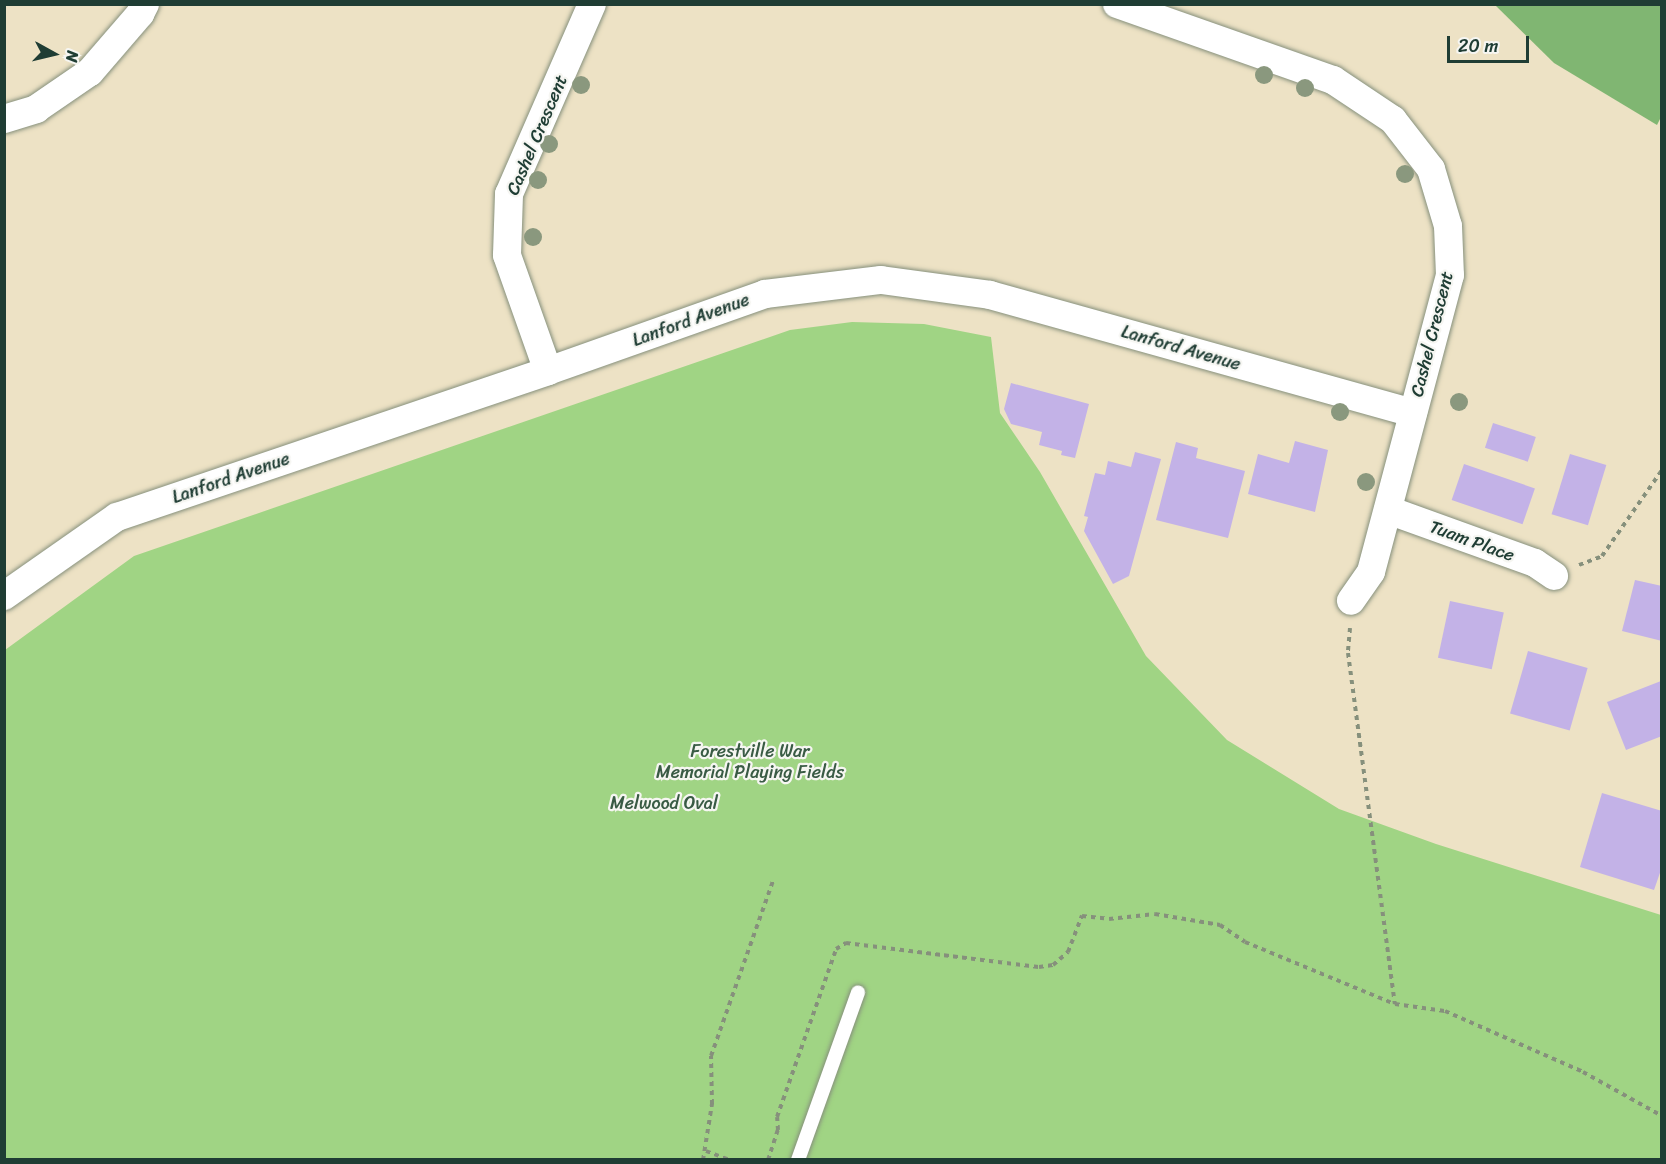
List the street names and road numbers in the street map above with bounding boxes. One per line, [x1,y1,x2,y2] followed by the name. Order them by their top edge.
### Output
[502,71,572,199] street label: Cashel Crescent
[1406,269,1458,399] street label: Cashel Crescent
[630,289,752,351] street label: Lanford Avenue
[1119,321,1243,375] street label: Lanford Avenue
[169,448,293,508] street label: Lanford Avenue
[1427,516,1517,566] street label: Tuam Place

